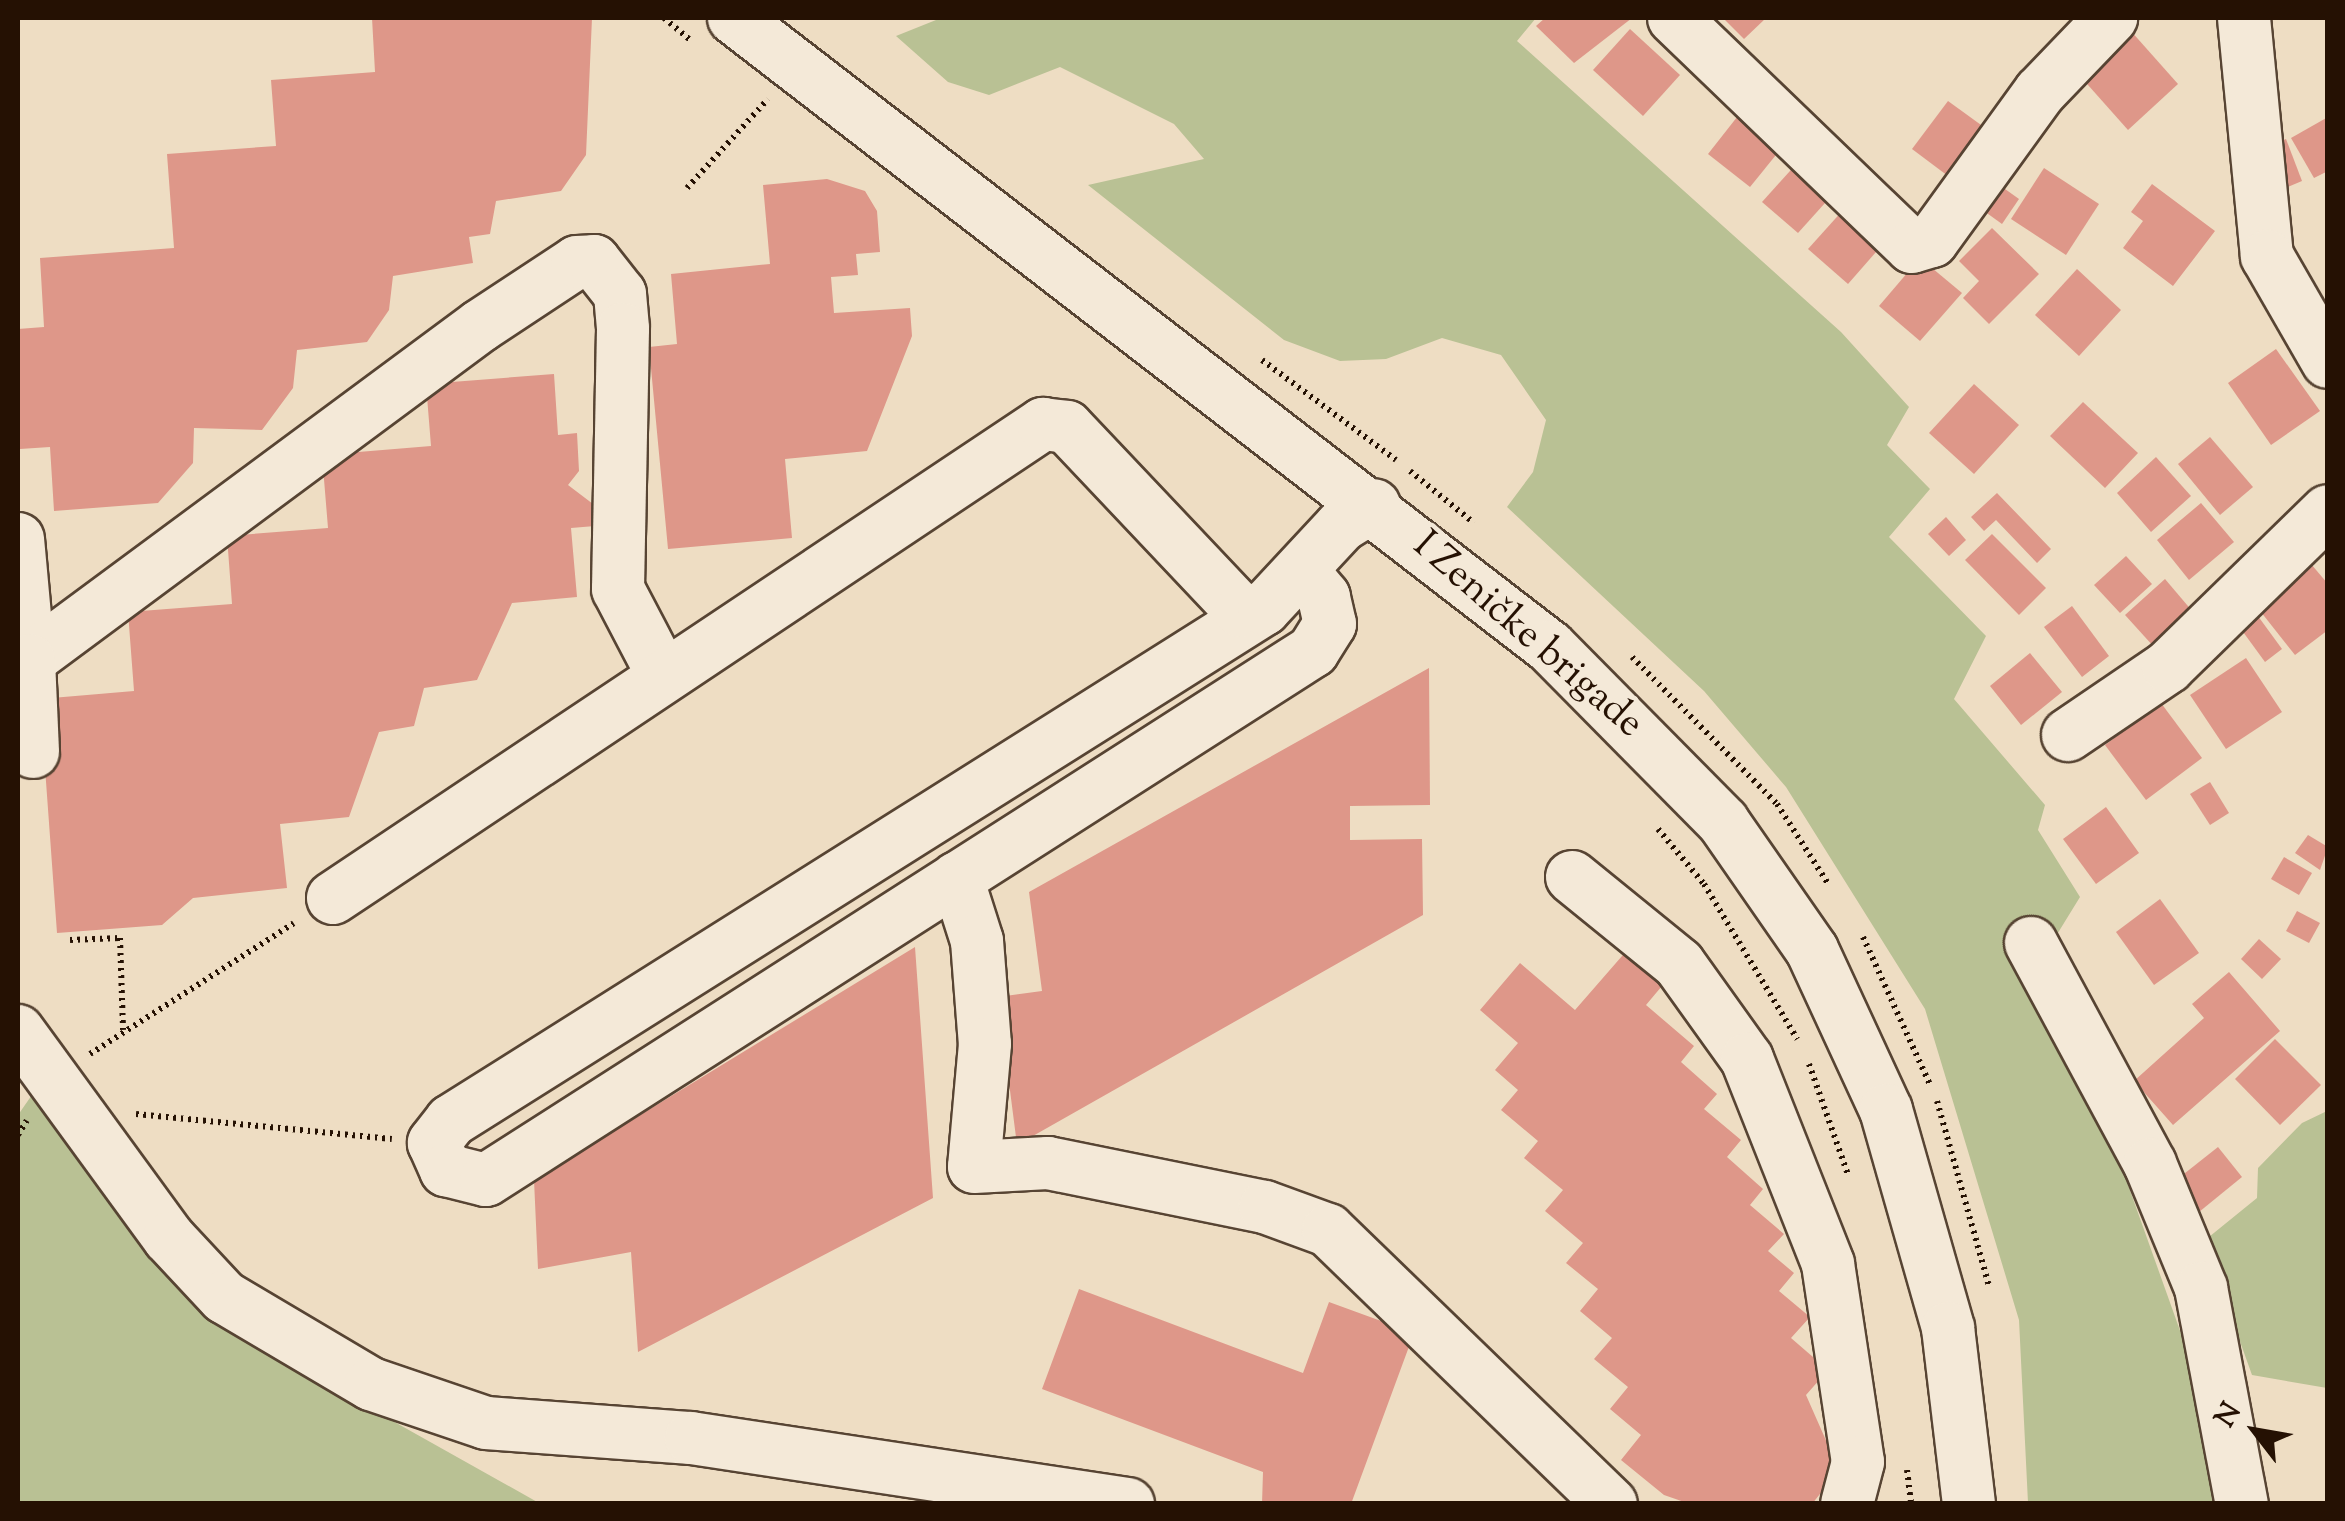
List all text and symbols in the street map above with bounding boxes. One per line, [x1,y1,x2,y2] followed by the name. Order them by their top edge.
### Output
[1402,523,1652,749] street label: I Zeničke brigade
[2205,1381,2305,1481] north arrow
[2206,1396,2252,1435] text: N

